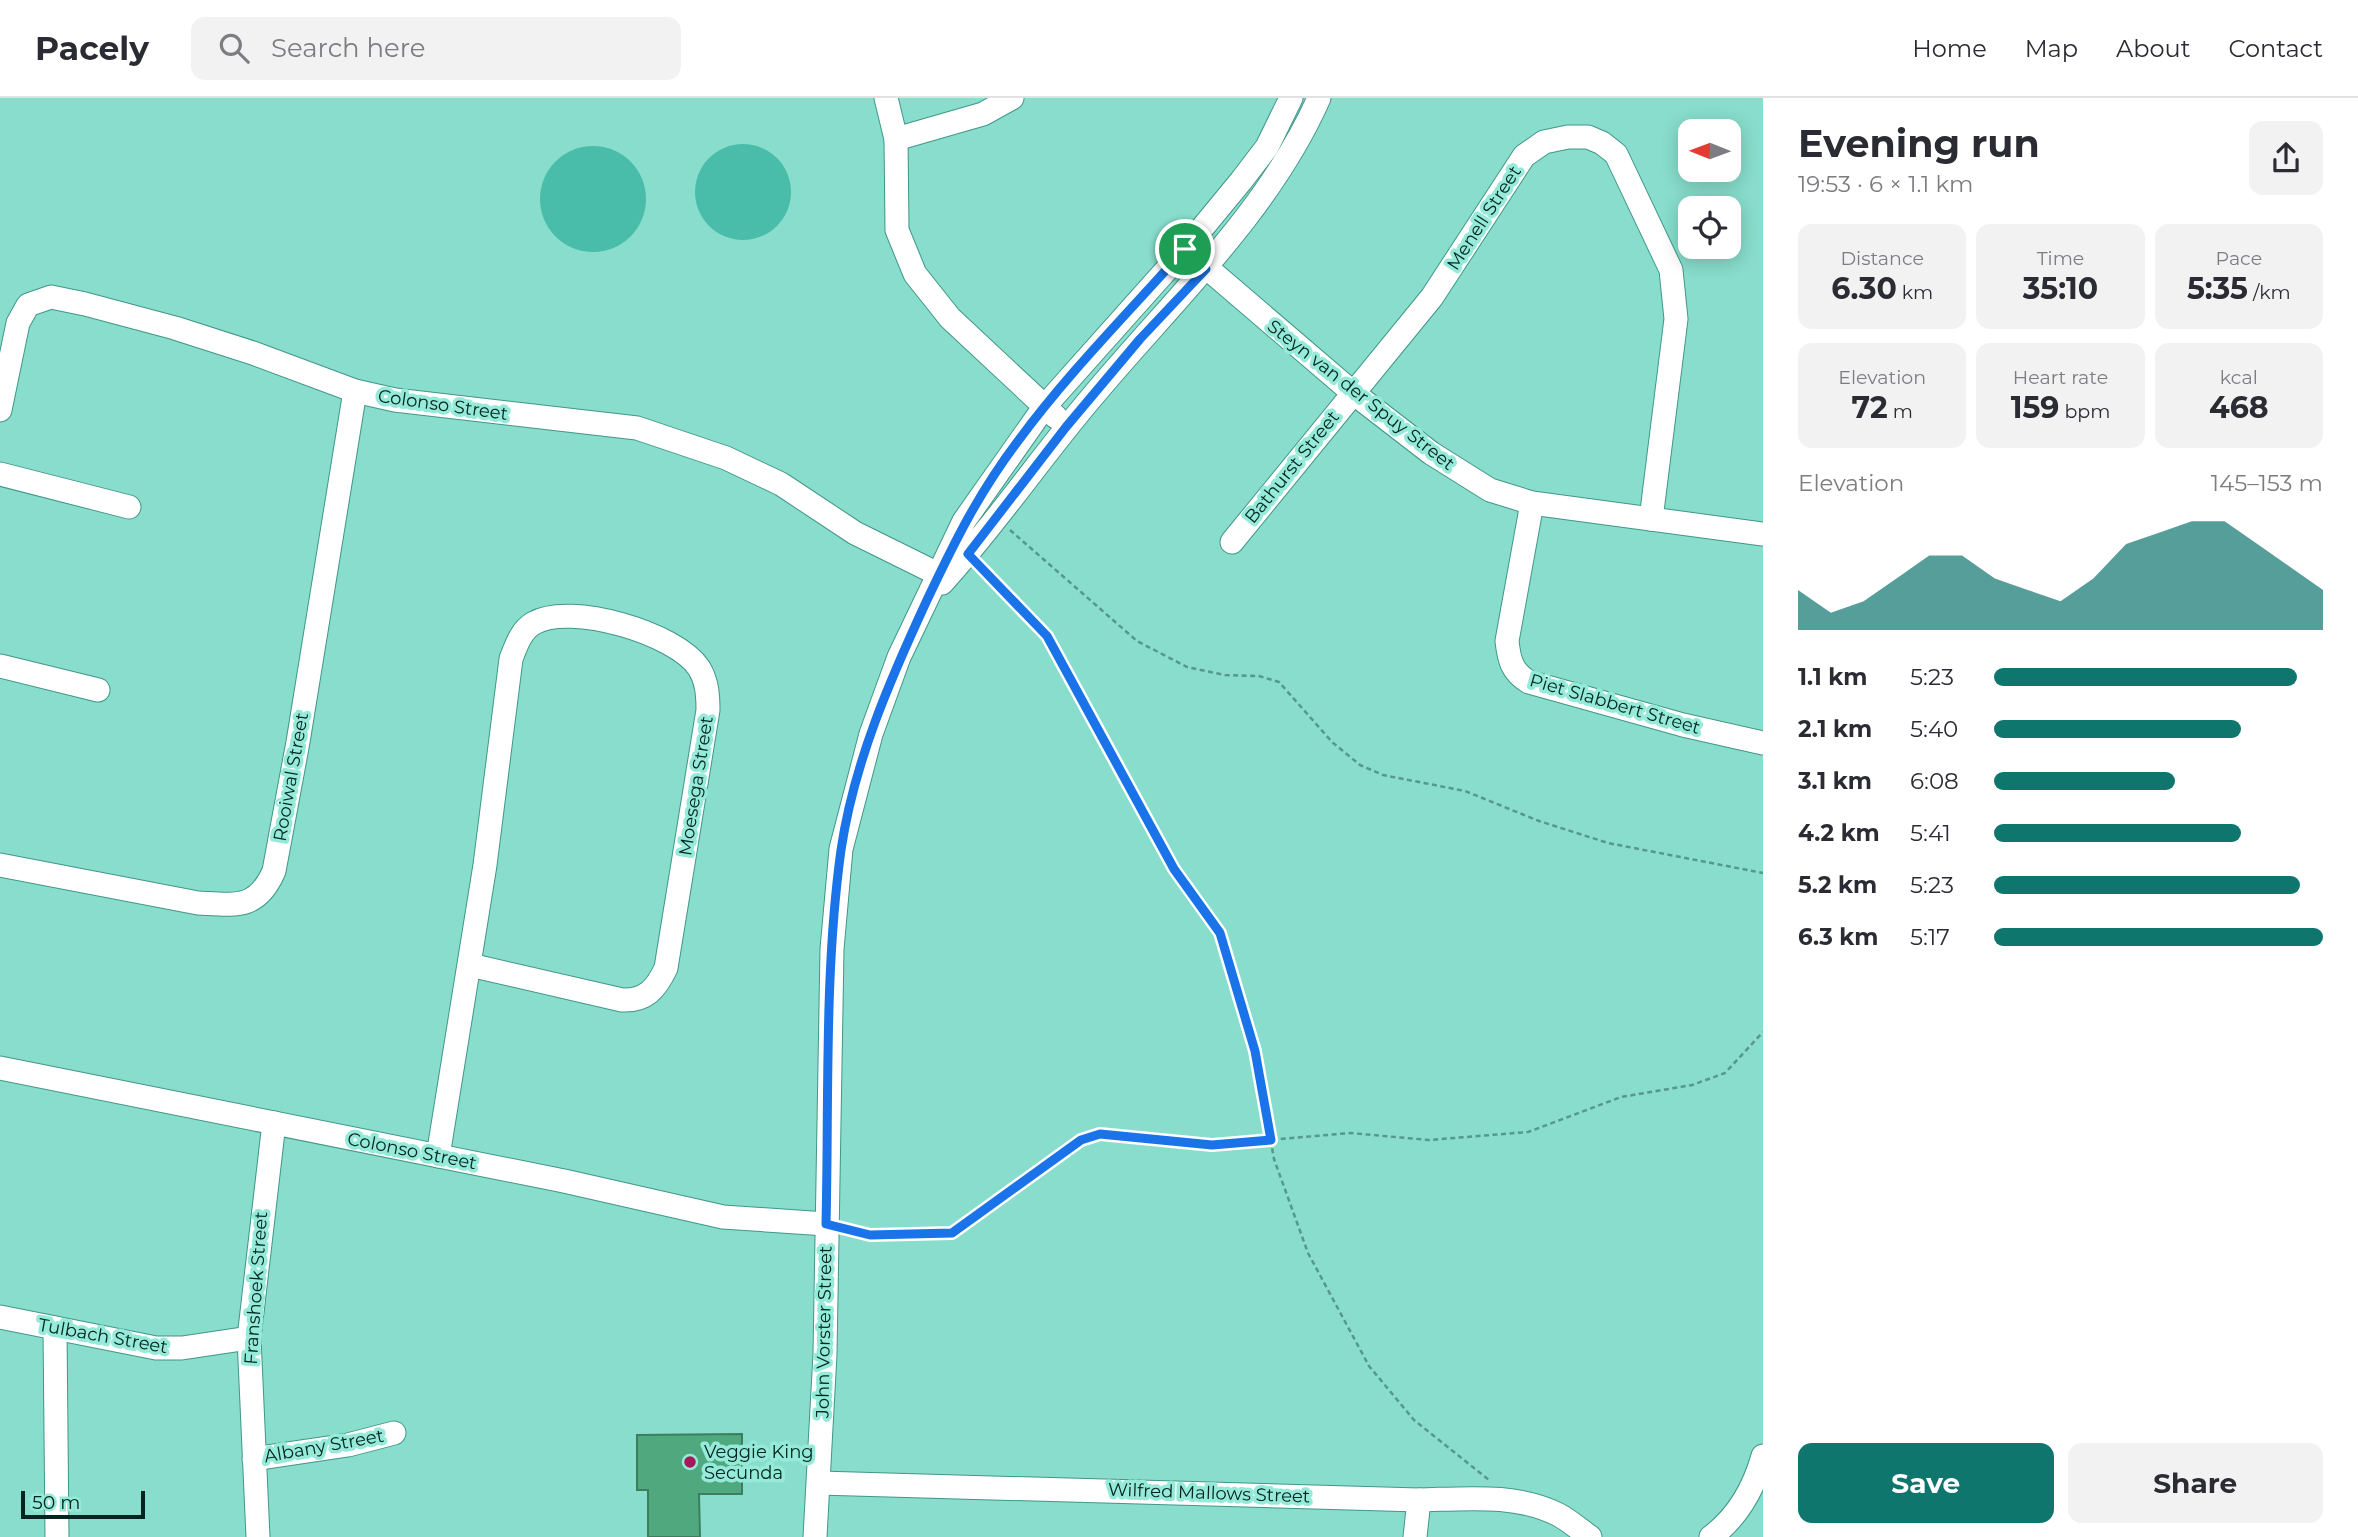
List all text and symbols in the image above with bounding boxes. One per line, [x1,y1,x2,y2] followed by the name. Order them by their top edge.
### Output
[191,17,681,80] search box
[35,28,149,68] text: Pacely
[215,29,253,67] icon: search
[271,32,426,64] text: Search here
[1912,34,1987,63] text: Home
[2025,34,2078,63] text: Map
[2116,34,2190,63] text: About
[2228,34,2323,63] text: Contact
[1678,119,1741,182] north arrow
[1678,119,1741,259] map controls
[1798,120,2040,167] text: Evening run
[2249,121,2323,195] button: share
[1442,162,1526,274] street label: Menell Street
[1798,170,1973,198] text: 19:53 · 6 × 1.1 km
[1678,196,1741,259] button: locate
[1155,219,1215,279] pin
[1166,230,1204,268] icon: arrive
[1840,247,1924,270] text: Distance
[2037,247,2084,270] text: Time
[2216,247,2262,270] text: Pace
[1831,270,1897,307] text: 6.30
[2023,270,2098,307] text: 35:10
[2187,270,2248,307] text: 5:35
[1897,281,1933,304] text: km
[2248,281,2291,304] text: /km
[1263,315,1459,475] street label: Steyn van der Spuy Street
[1838,366,1926,389] text: Elevation
[2013,366,2108,389] text: Heart rate
[2220,366,2258,389] text: kcal
[377,385,509,425] street label: Colonso Street
[1851,389,1888,426] text: 72
[2011,389,2059,426] text: 159
[2209,389,2269,426] text: 468
[1888,400,1913,423] text: m
[2059,400,2110,423] text: bpm
[1240,406,1344,528] street label: Bathurst Street
[1798,469,1904,497] text: Elevation
[2211,469,2323,497] text: 145–153 m
[1798,663,1867,691] text: 1.1 km
[1910,663,1954,691] text: 5:23
[1527,669,1703,739] street label: Piet Slabbert Street
[269,711,313,843] street label: Rooiwal Street
[674,715,718,857] street label: Moesega Street
[1798,715,1872,743] text: 2.1 km
[1910,715,1958,743] text: 5:40
[1798,767,1872,795] text: 3.1 km
[1910,767,1959,795] text: 6:08
[1798,819,1880,847] text: 4.2 km
[1910,819,1951,847] text: 5:41
[1798,871,1877,899] text: 5.2 km
[1910,871,1954,899] text: 5:23
[1798,923,1878,951] text: 6.3 km
[1910,923,1950,951] text: 5:17
[346,1128,478,1174] street label: Colonso Street
[240,1211,272,1365] street label: Franshoek Street
[811,1246,837,1419] street label: John Vorster Street
[37,1314,169,1358] street label: Tulbach Street
[262,1425,386,1467] street label: Albany Street
[704,1441,814,1484] place label: Veggie King Secunda
[1798,1443,2054,1523] button: Save
[2068,1443,2323,1523] button: Share
[682,1454,698,1470] marker: Veggie King Secunda
[1107,1478,1311,1508] street label: Wilfred Mallows Street
[21,1488,145,1520] scale bar
[32,1491,80,1514] text: 50 m

